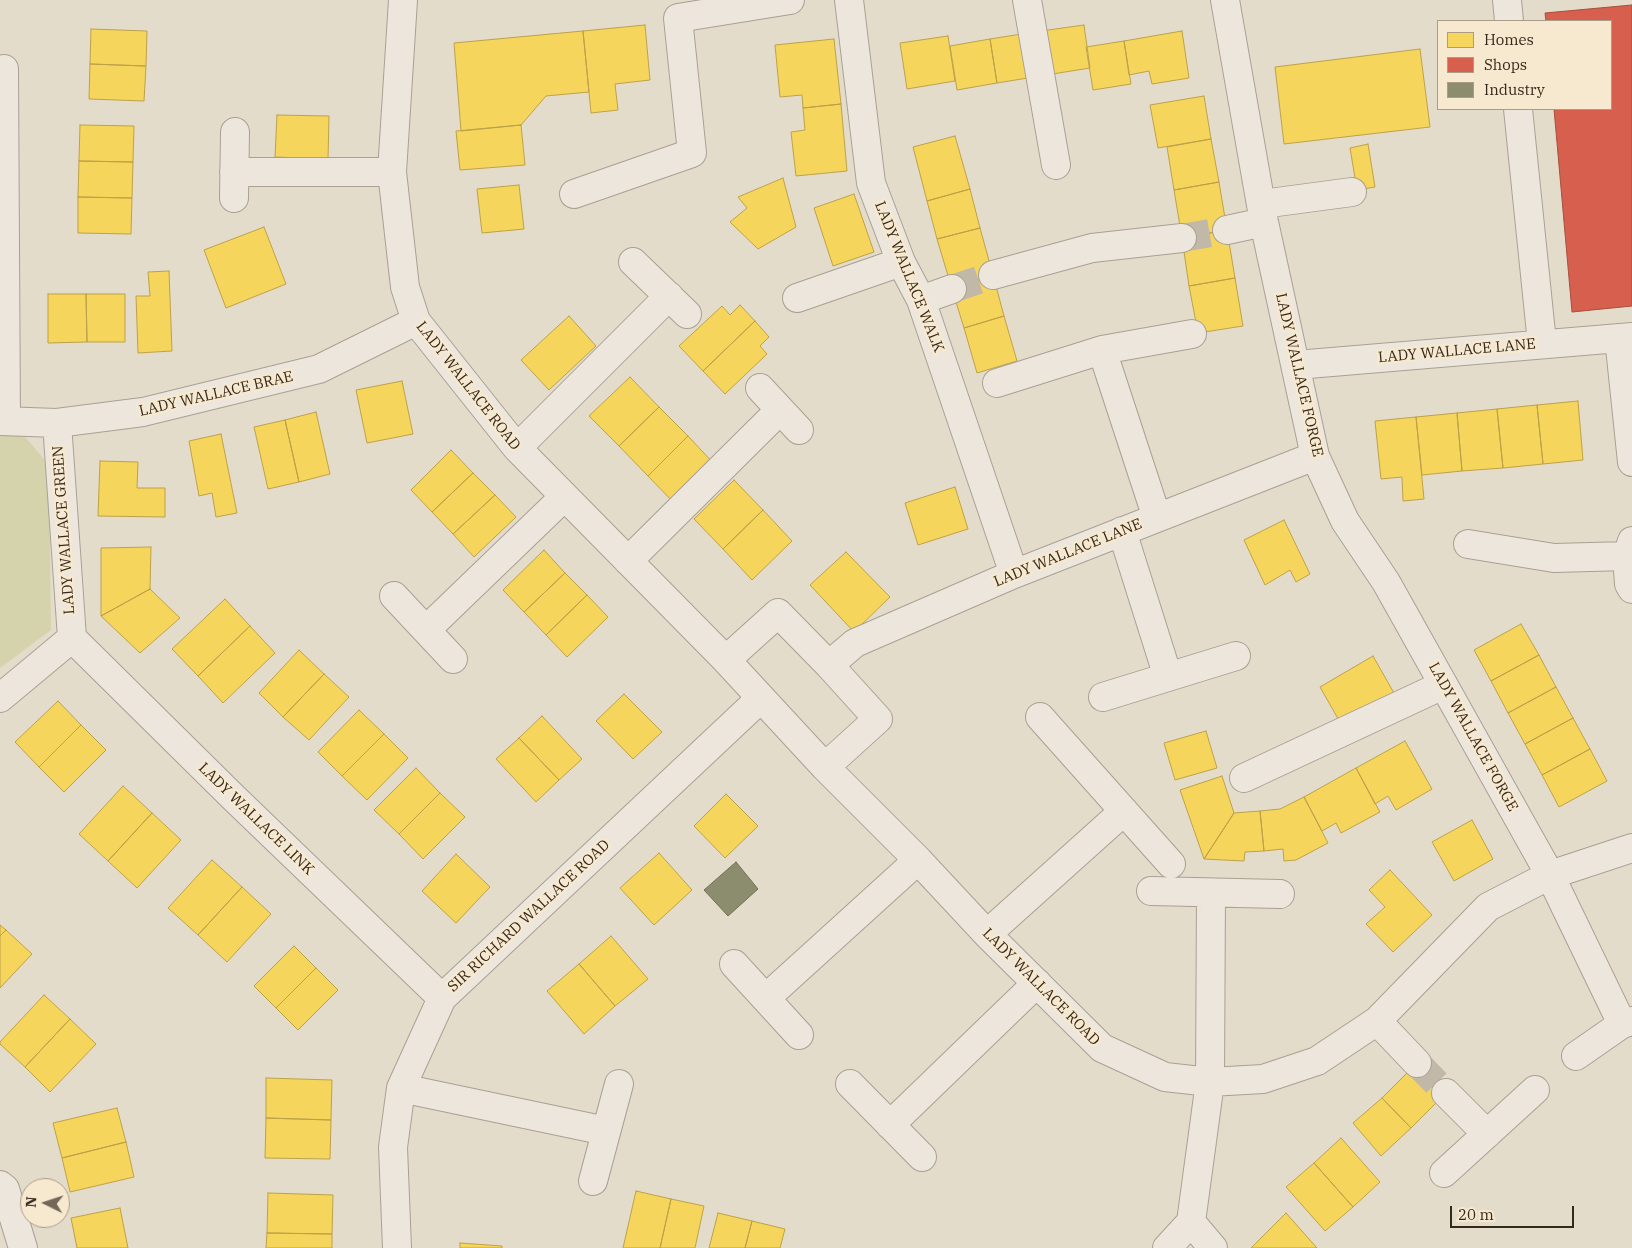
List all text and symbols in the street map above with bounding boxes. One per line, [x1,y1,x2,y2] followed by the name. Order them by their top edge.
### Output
[1437,20,1612,110] legend
[1484,30,1534,49] text: Homes
[1484,55,1527,74] text: Shops
[1484,80,1545,99] text: Industry
[870,199,948,355] street label: LADY WALLACE WALK
[1271,291,1327,459] street label: LADY WALLACE FORGE
[412,318,524,454] street label: LADY WALLACE ROAD
[1377,335,1537,367] street label: LADY WALLACE LANE
[137,367,295,421] street label: LADY WALLACE BRAE
[49,445,79,615] street label: LADY WALLACE GREEN
[991,515,1145,591] street label: LADY WALLACE LANE
[1424,659,1522,815] street label: LADY WALLACE FORGE
[194,759,318,879] street label: LADY WALLACE LINK
[444,836,614,996] street label: SIR RICHARD WALLACE ROAD
[979,925,1103,1049] street label: LADY WALLACE ROAD
[20,1178,70,1228] north arrow
[22,1196,40,1208] text: N
[1452,1196,1576,1228] scale bar
[1458,1205,1494,1224] text: 20 m

